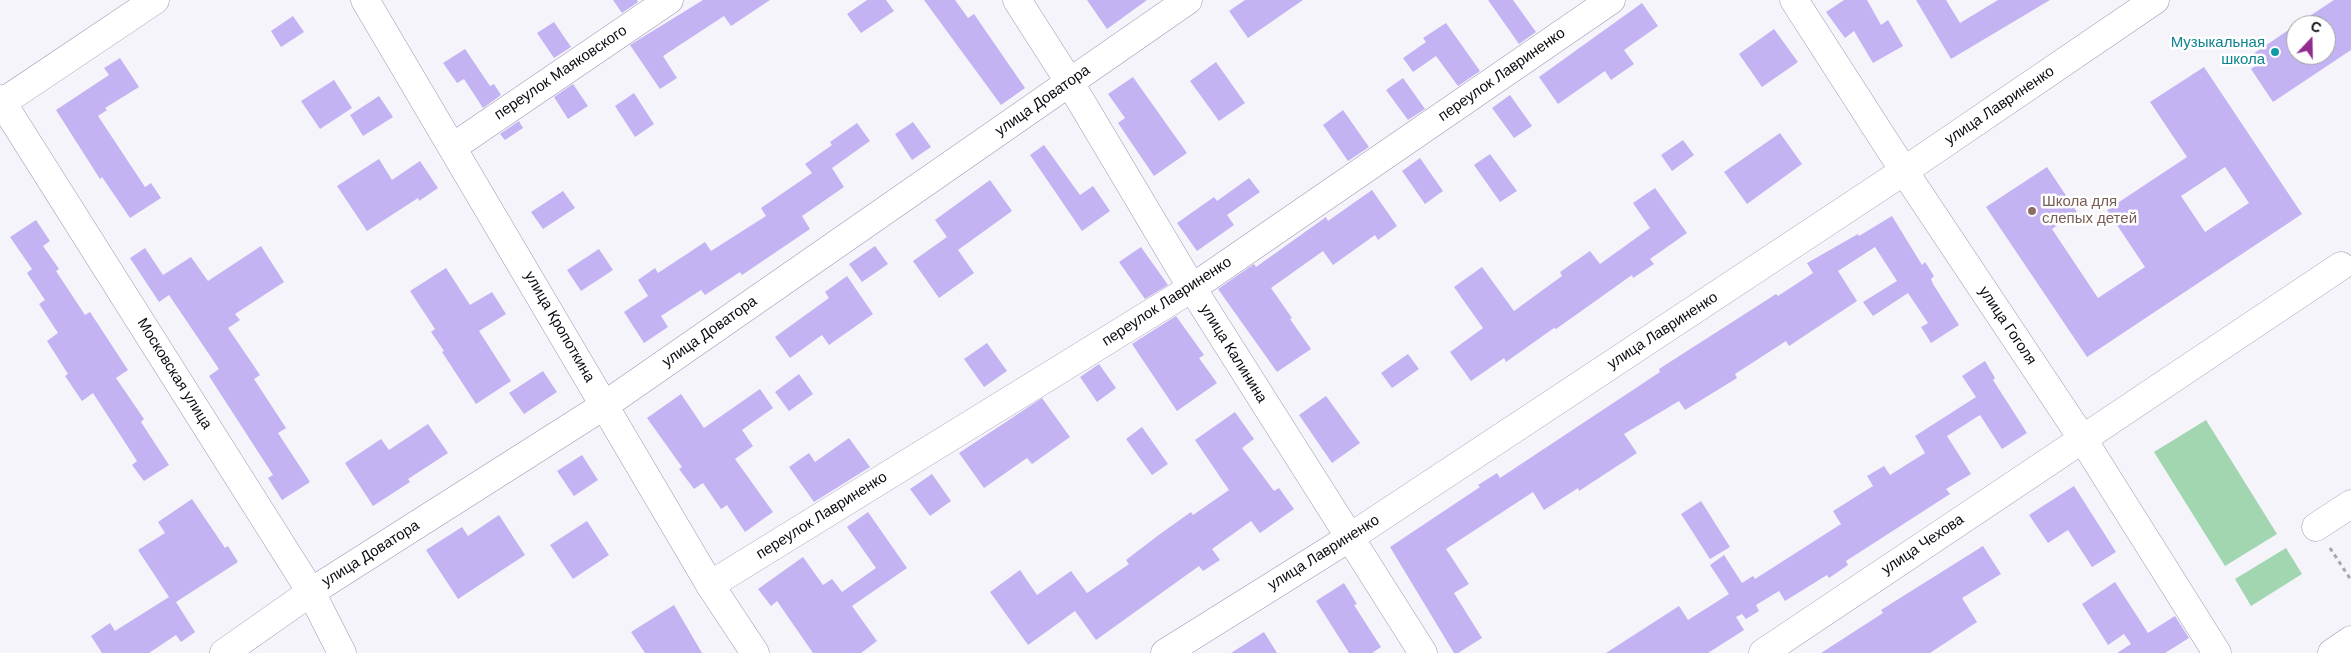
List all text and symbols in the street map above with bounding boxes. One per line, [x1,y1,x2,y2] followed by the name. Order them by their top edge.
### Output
[2286,15,2336,65] north arrow
[2308,17,2324,37] text: С
[491,22,631,124] street label: переулок Маяковского
[1435,24,1569,126] street label: переулок Лавриненко
[2171,34,2265,69] place label: Музыкальная школа
[2269,46,2281,58] marker: Музыкальная школа
[992,62,1094,140] street label: улица Доватора
[1942,63,2058,149] street label: улица Лавриненко
[2042,193,2137,228] place label: Школа для слепых детей
[2026,205,2038,217] marker: Школа для слепых детей
[1099,253,1235,351] street label: переулок Лавриненко
[520,268,598,386] street label: улица Кропоткина
[1974,283,2040,369] street label: улица Гоголя
[1604,289,1722,373] street label: улица Лавриненко
[659,293,761,371] street label: улица Доватора
[1195,301,1271,407] street label: улица Калинина
[133,315,215,433] street label: Московская улица
[753,468,891,564] street label: переулок Лавриненко
[1265,511,1383,595] street label: улица Лавриненко
[1879,511,1967,579] street label: улица Чехова
[319,517,423,591] street label: улица Доватора

